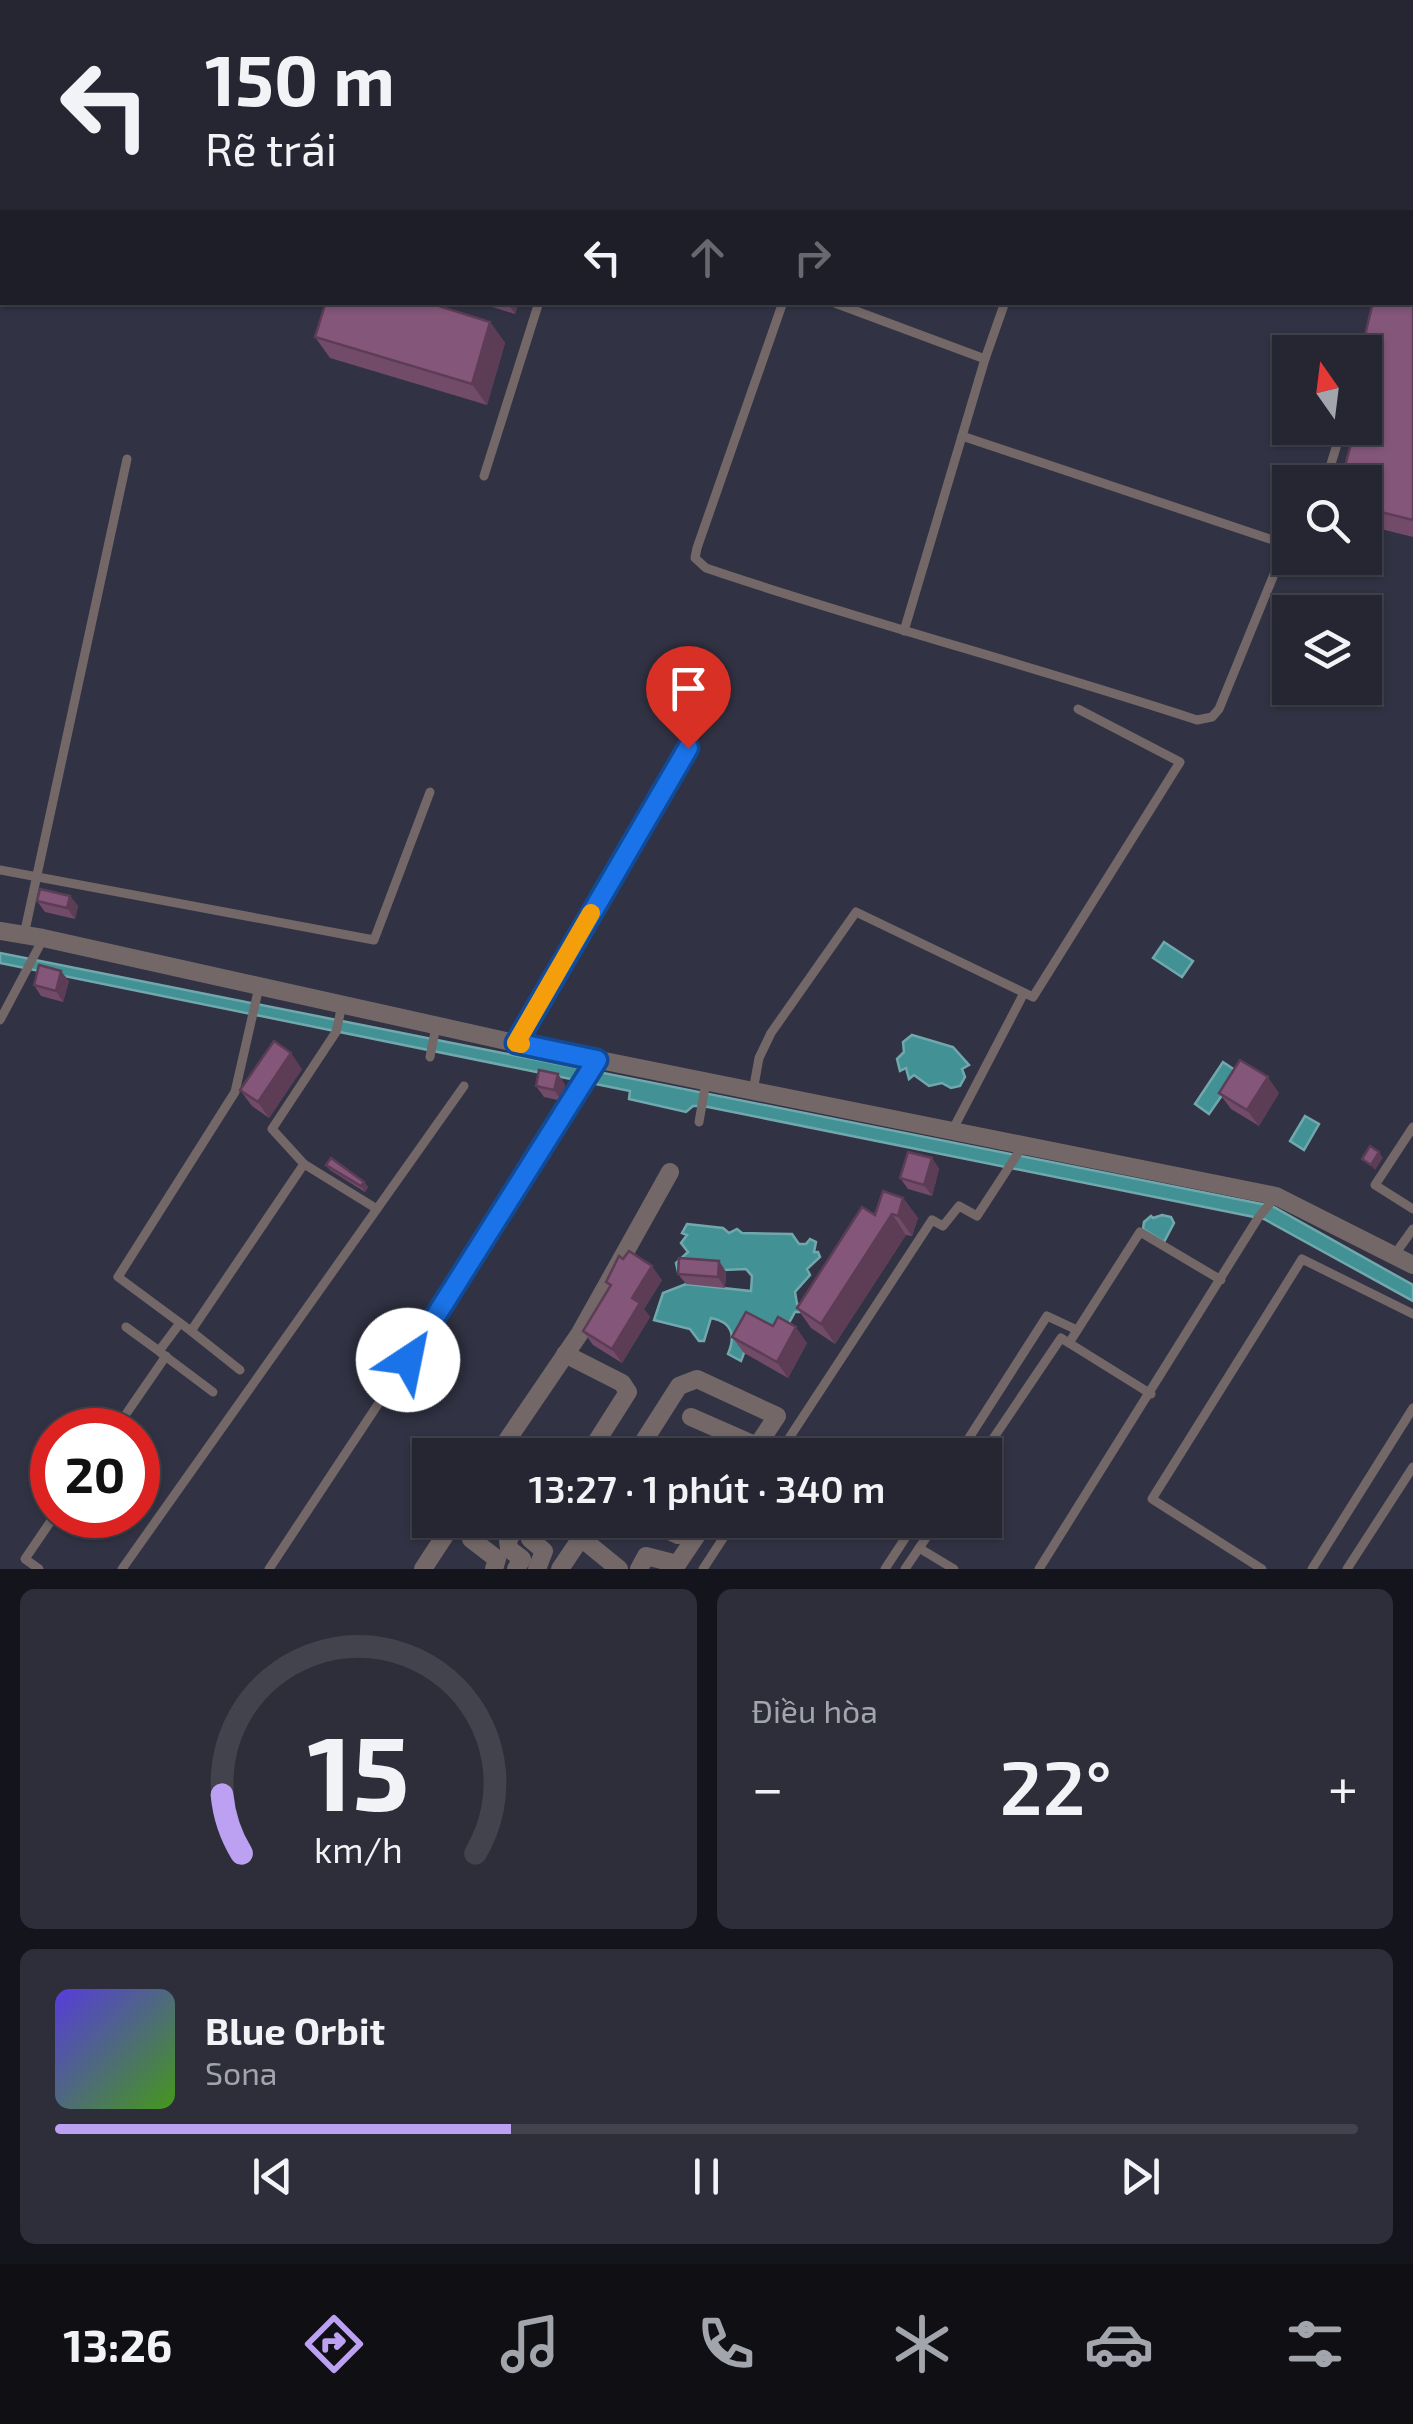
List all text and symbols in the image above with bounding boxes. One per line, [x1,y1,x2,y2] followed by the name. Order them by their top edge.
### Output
[205,36,395,120] text: 150 m
[40,40,170,170] icon: left
[205,121,337,175] text: Rẽ trái
[575,230,630,285] icon: left
[680,230,735,285] icon: ahead
[785,230,840,285] icon: right
[1272,335,1382,445] north arrow
[1272,335,1382,705] map controls
[1272,465,1382,575] button: search
[1272,595,1382,705] button: layers
[646,646,731,749] pin
[661,661,716,716] icon: arrive
[356,1308,460,1412] position arrow
[30,1408,160,1538] speed limit sign: 20
[528,1465,886,1511] text: 13:27 · 1 phút · 340 m
[752,1691,878,1729] text: Điều hòa
[307,1707,409,1832] text: 15
[1000,1740,1112,1830] text: 22°
[752,1753,784,1819] text: −
[1328,1753,1358,1819] text: +
[314,1827,403,1870] text: km/h
[205,2007,385,2053] text: Blue Orbit
[205,2053,277,2091] text: Sona
[245,2149,300,2204] icon: previous
[679,2149,734,2204] icon: pause
[1113,2149,1168,2204] icon: next
[299,2309,369,2379] icon: directions
[495,2309,565,2379] icon: music
[691,2309,761,2379] icon: phone
[887,2309,957,2379] icon: climate
[1084,2309,1154,2379] icon: car
[1280,2309,1350,2379] icon: filters
[63,2317,172,2371] text: 13:26

